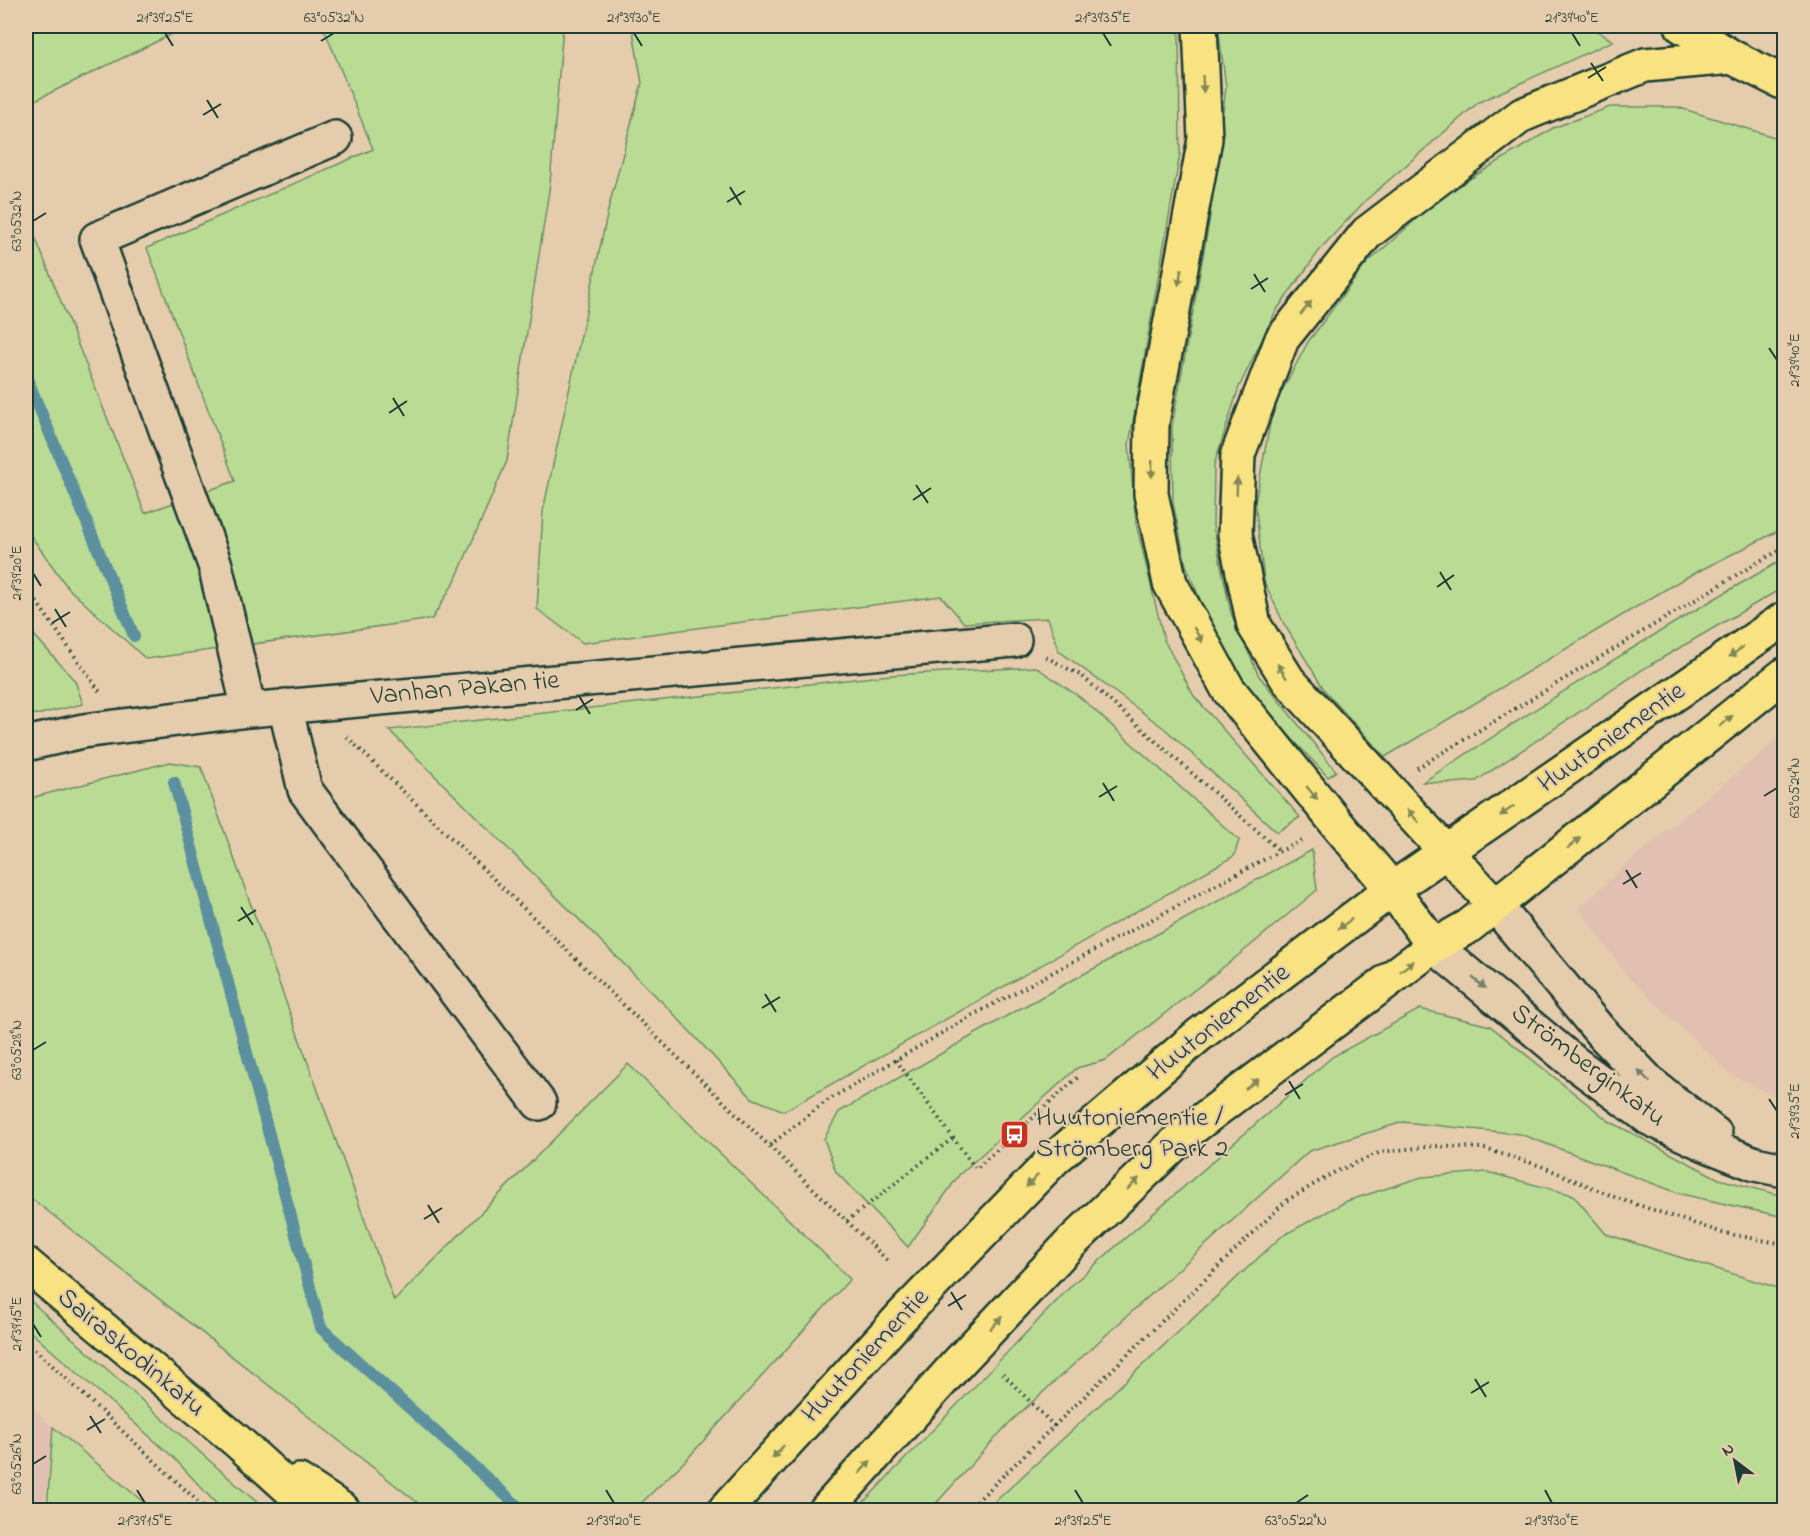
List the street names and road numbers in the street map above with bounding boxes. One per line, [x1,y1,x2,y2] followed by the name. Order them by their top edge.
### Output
[368,661,562,717] street label: Vanhan Pakan tie
[1530,672,1694,803] street label: Huutoniementie
[1139,954,1300,1091] street label: Huutoniementie
[1502,995,1674,1137] street label: Strömberginkatu
[48,1279,214,1427] street label: Sairaskodinkatu
[793,1279,940,1432] street label: Huutoniementie

